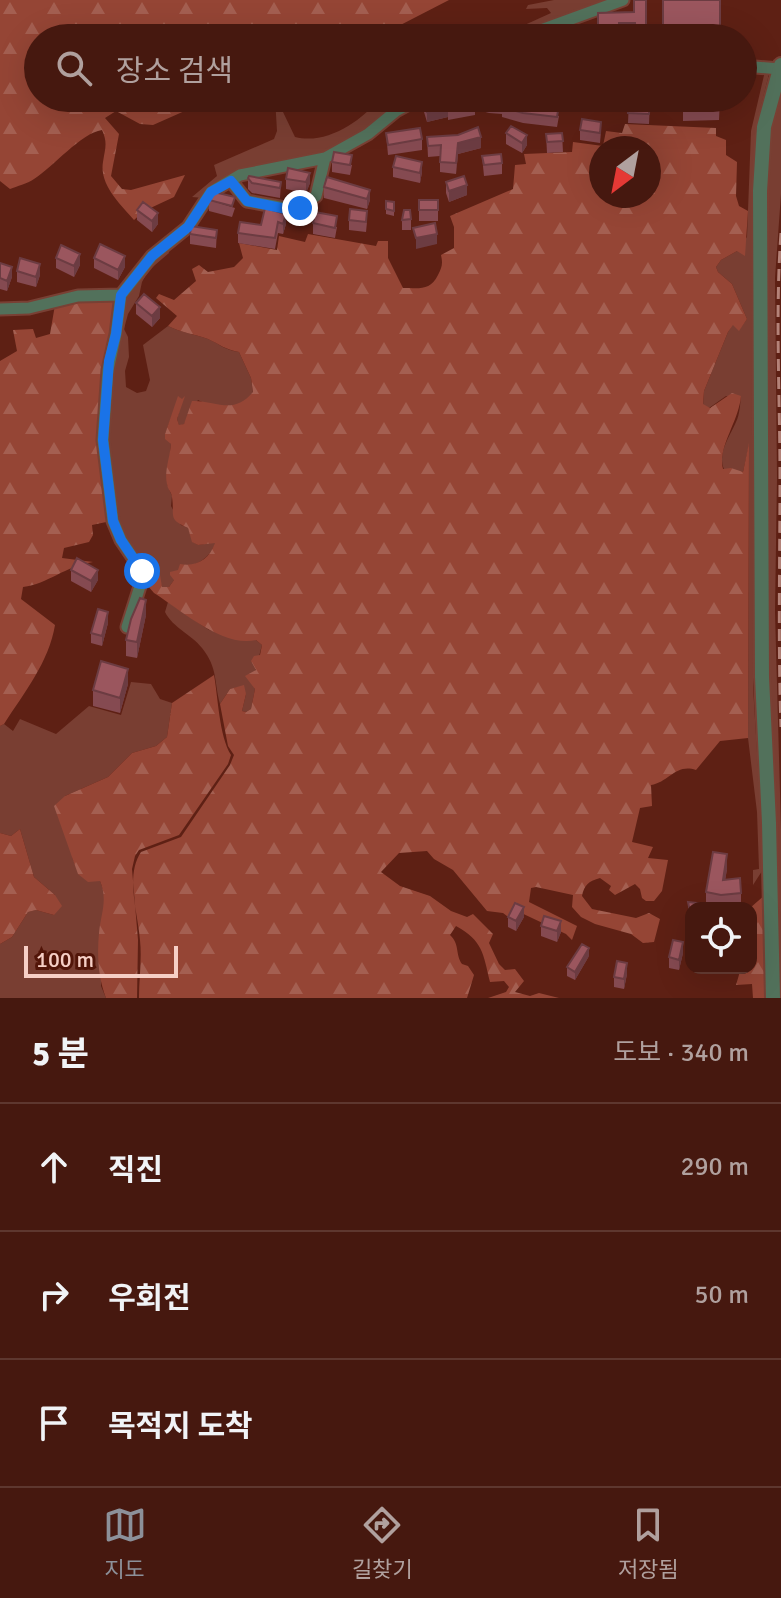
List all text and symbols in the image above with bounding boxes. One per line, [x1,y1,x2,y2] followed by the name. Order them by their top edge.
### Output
[24,24,757,112] search box
[52,46,96,90] icon: search
[116,53,233,90] text: 장소 검색
[589,136,661,208] north arrow
[282,190,318,226] route end
[124,553,160,589] route start
[685,902,757,974] map controls
[685,902,757,974] button: locate
[24,942,178,978] scale bar
[36,946,94,973] text: 100 m
[32,1033,89,1075] text: 5 분
[613,1037,749,1069] text: 도보 · 340 m
[32,1145,76,1189] icon: ahead
[680,1151,749,1183] text: 290 m
[108,1152,163,1189] text: 직진
[32,1273,76,1317] icon: right
[694,1279,749,1311] text: 50 m
[108,1280,191,1317] text: 우회전
[32,1401,76,1445] icon: arrive
[108,1408,253,1445] text: 목적지 도착
[103,1503,147,1583] tab: 지도
[352,1503,412,1583] tab: 길찾기
[618,1503,678,1583] tab: 저장됨

